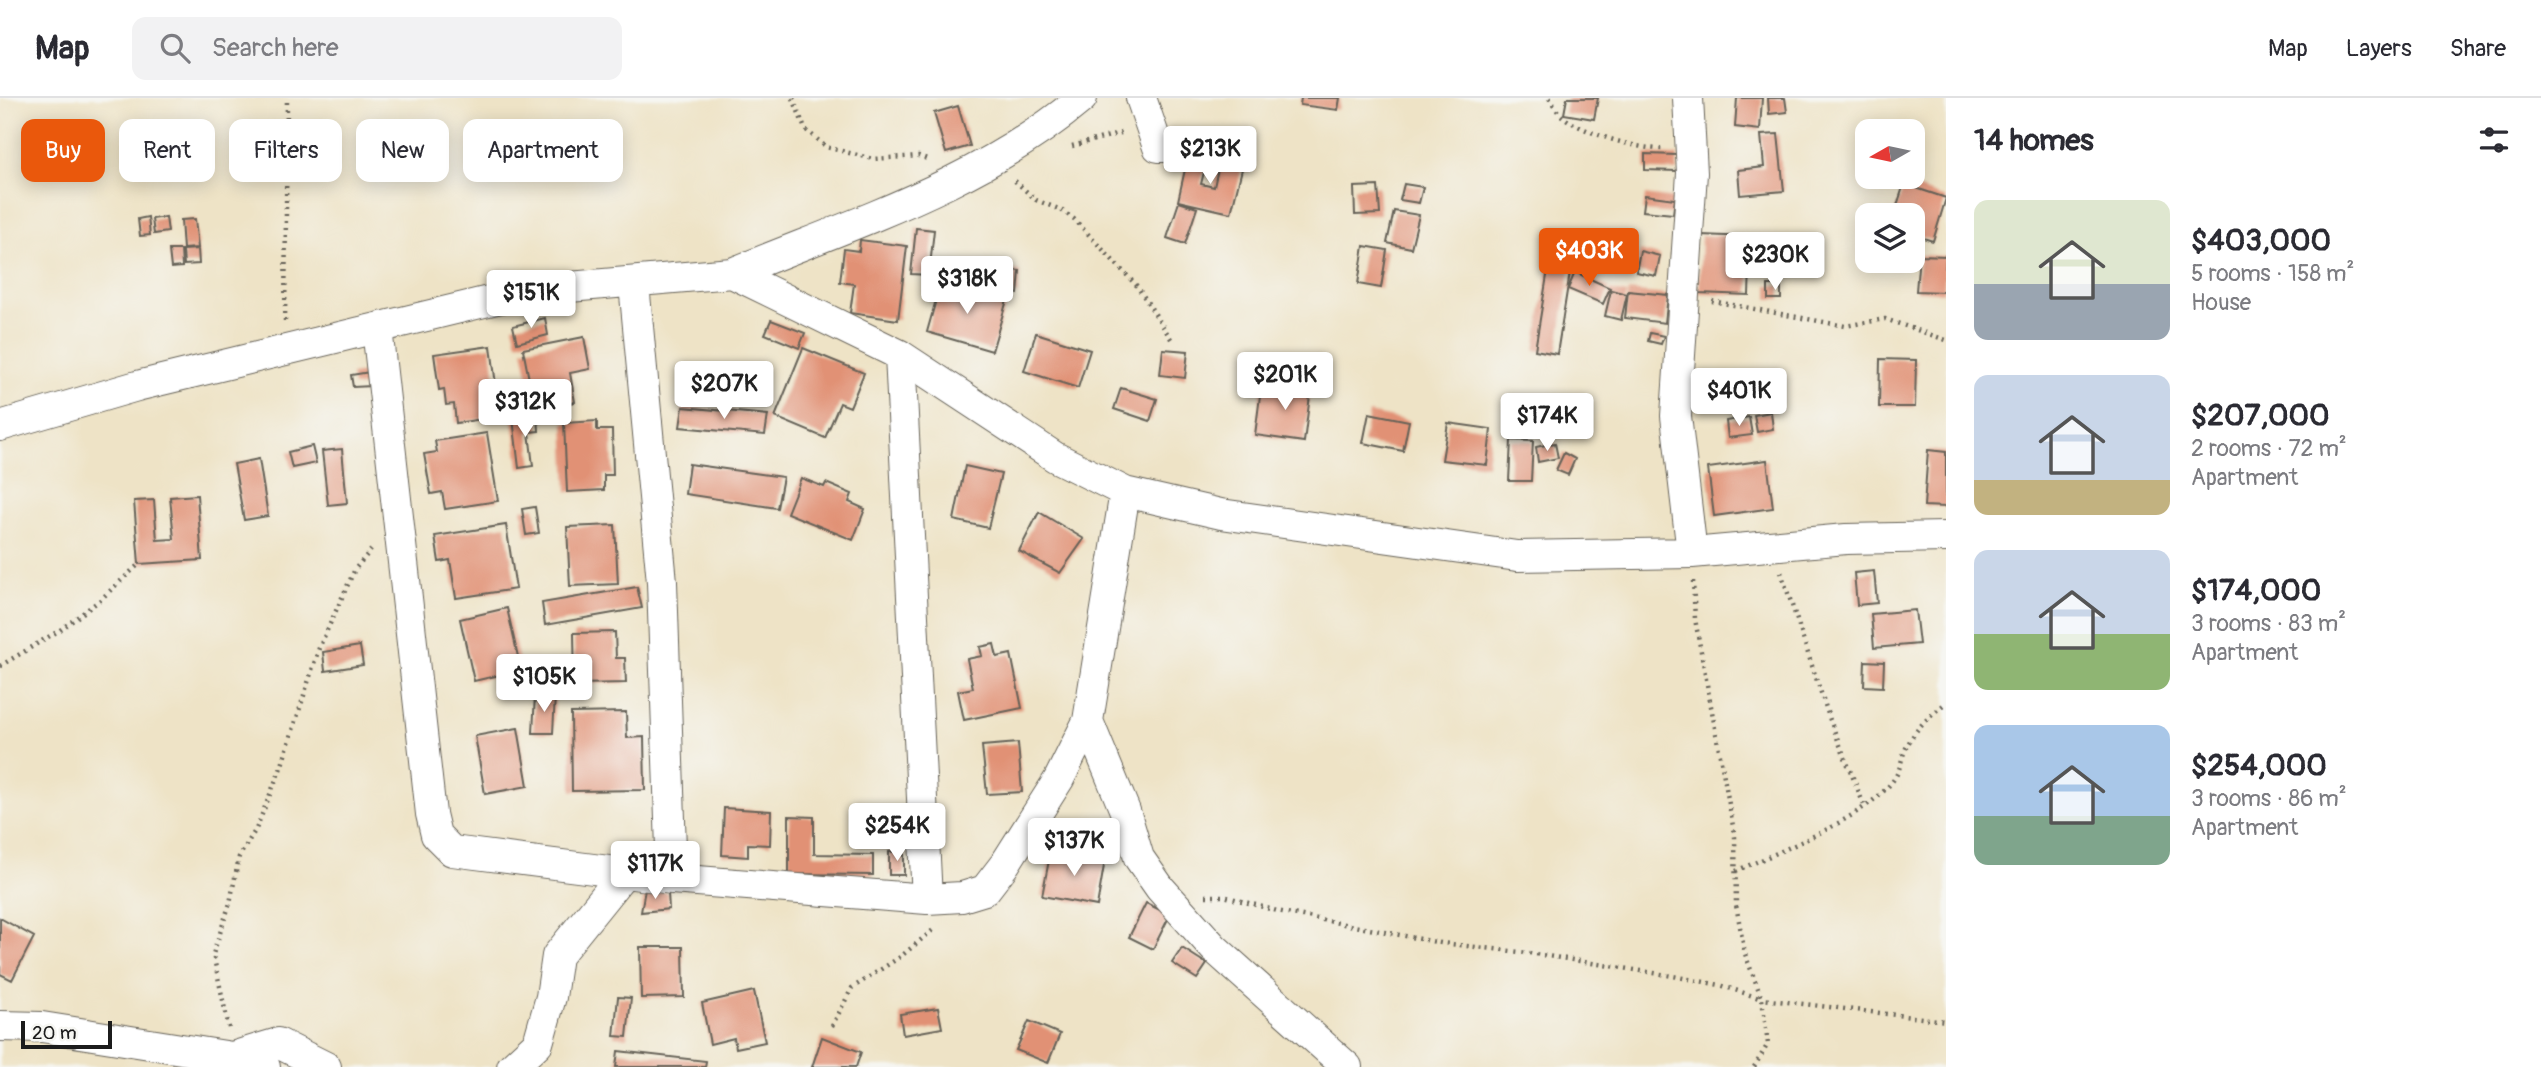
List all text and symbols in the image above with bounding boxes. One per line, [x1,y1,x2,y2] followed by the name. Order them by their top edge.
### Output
[132,17,622,80] search box
[35,28,90,69] text: Map
[156,29,194,67] icon: search
[212,32,339,64] text: Search here
[2268,34,2308,63] text: Map
[2346,34,2412,63] text: Layers
[2450,34,2506,63] text: Share
[21,119,105,182] chip: Buy
[119,119,215,182] chip: Rent
[229,119,342,182] chip: Filters
[356,119,449,182] chip: New
[463,119,623,182] chip: Apartment
[1855,119,1925,189] north arrow
[1855,119,1925,273] map controls
[2475,121,2513,159] icon: filters
[1974,122,2094,159] text: 14 homes
[1161,126,1259,186] pin: $213K
[1179,134,1241,163] text: $213K
[1855,203,1925,273] button: layers
[2191,222,2331,259] text: $403,000
[1540,228,1638,288] pin: $403K
[2030,228,2114,312] icon: home
[1726,232,1824,292] pin: $230K
[1555,236,1623,265] text: $403K
[1741,240,1809,269] text: $230K
[918,256,1016,316] pin: $318K
[2191,259,2354,288] text: 5 rooms · 158 m²
[937,264,997,293] text: $318K
[482,271,580,330] pin: $151K
[503,278,559,307] text: $151K
[2191,288,2251,317] text: House
[1236,352,1334,412] pin: $201K
[1253,360,1317,389] text: $201K
[675,362,773,421] pin: $207K
[1690,368,1788,428] pin: $401K
[690,369,758,398] text: $207K
[1707,376,1771,405] text: $401K
[476,380,574,439] pin: $312K
[494,387,556,416] text: $312K
[1498,394,1596,453] pin: $174K
[2191,397,2329,434] text: $207,000
[1517,401,1577,430] text: $174K
[2030,403,2114,487] icon: home
[2191,434,2347,463] text: 2 rooms · 72 m²
[2191,463,2298,492] text: Apartment
[2191,572,2321,609] text: $174,000
[2030,578,2114,662] icon: home
[2191,609,2346,638] text: 3 rooms · 83 m²
[2191,638,2298,667] text: Apartment
[495,654,593,714] pin: $105K
[512,662,576,691] text: $105K
[2191,747,2327,784] text: $254,000
[2030,753,2114,837] icon: home
[2191,784,2347,813] text: 3 rooms · 86 m²
[848,804,946,863] pin: $254K
[865,811,930,840] text: $254K
[2191,813,2298,842] text: Apartment
[1025,818,1123,878] pin: $137K
[1044,826,1104,855] text: $137K
[606,842,704,901] pin: $117K
[627,849,683,878] text: $117K
[21,1018,112,1050] scale bar
[32,1021,77,1045] text: 20 m

